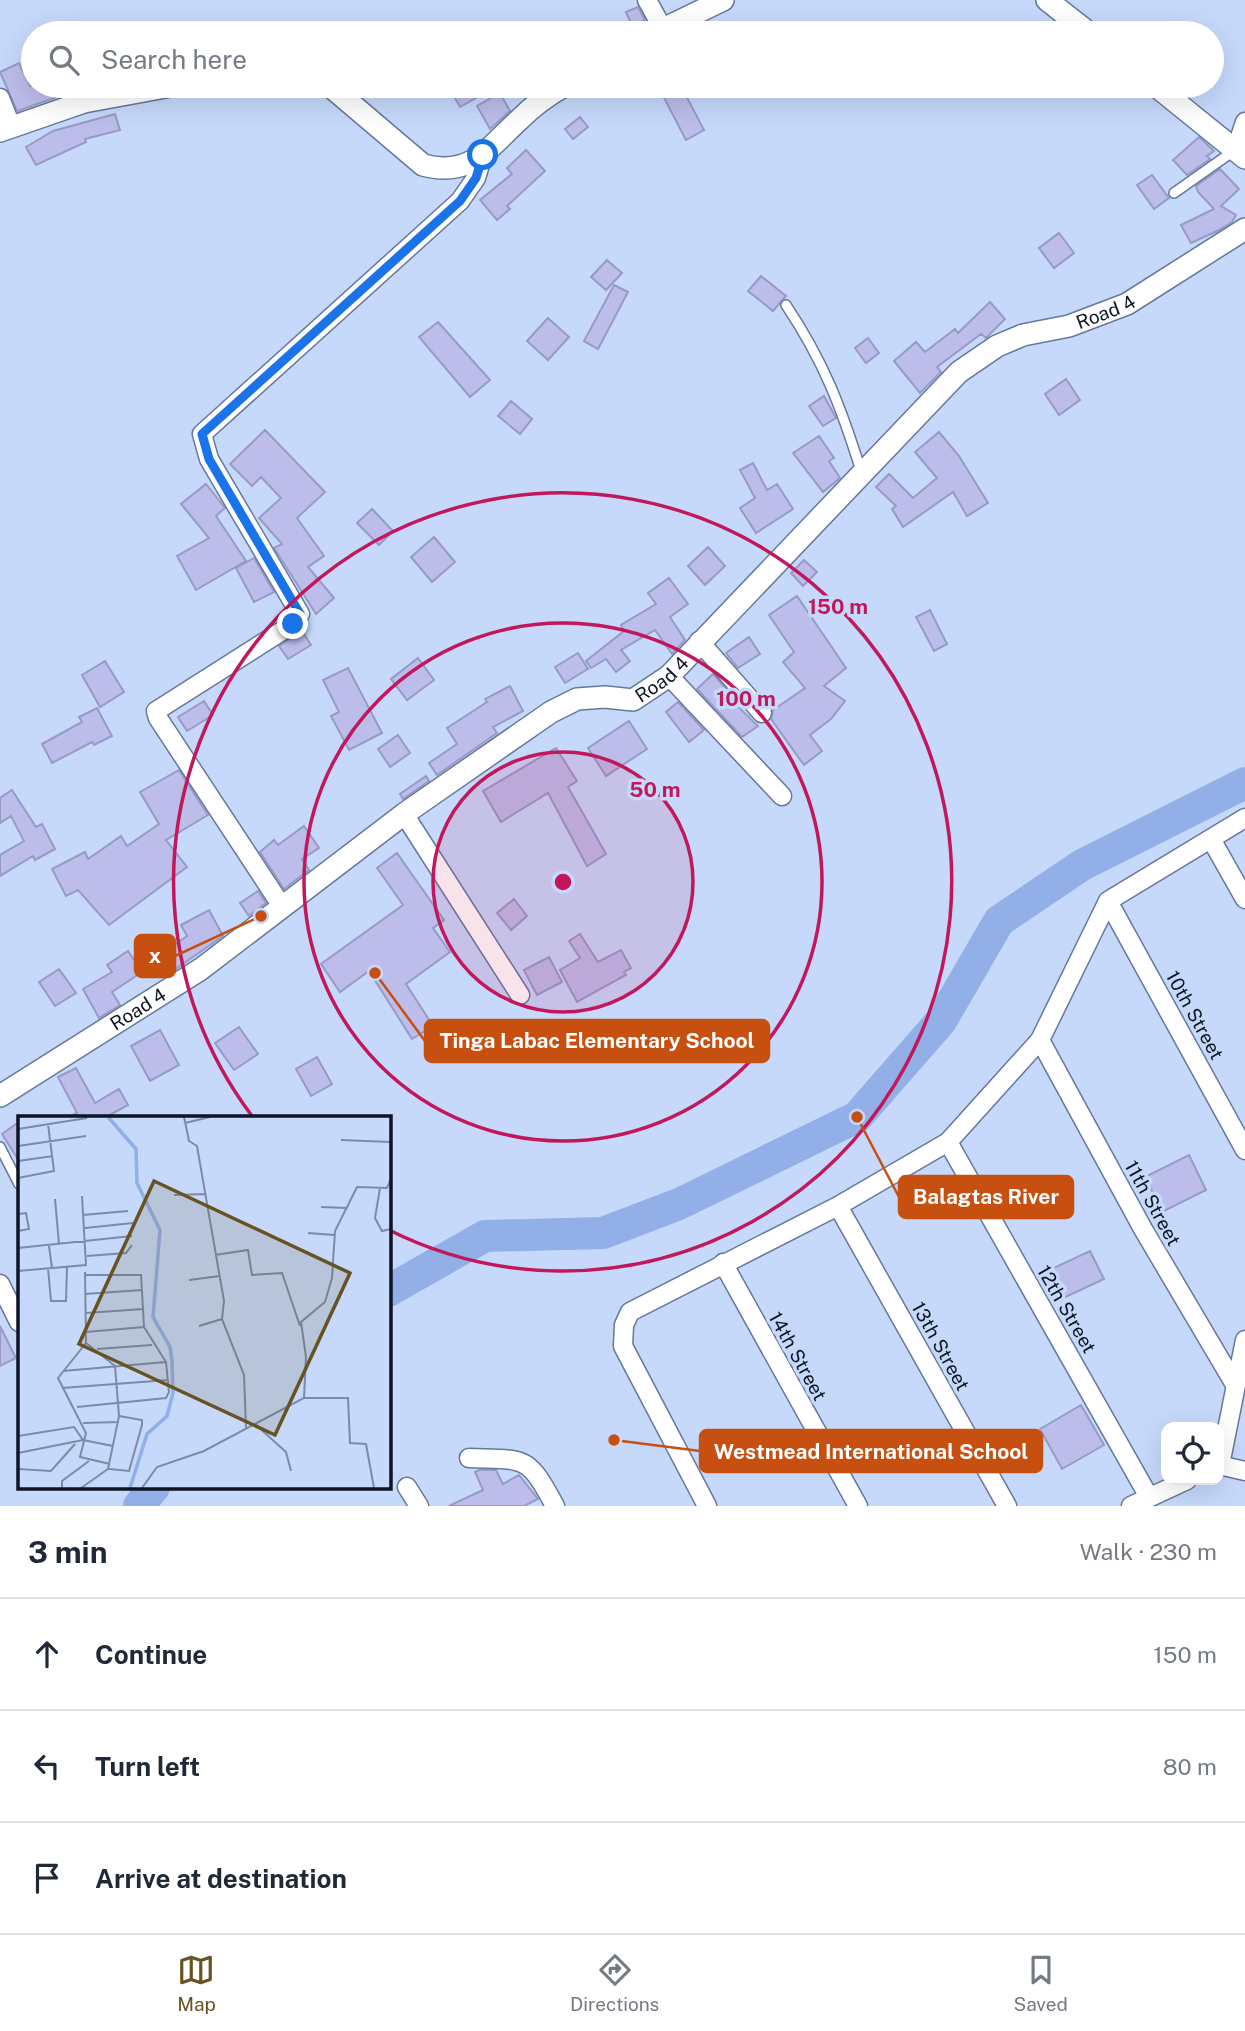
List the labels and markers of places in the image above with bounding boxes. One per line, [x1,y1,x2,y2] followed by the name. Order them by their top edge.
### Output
[551,870,575,894] centre of rings
[135,935,175,977] callout: x
[425,1020,769,1062] callout: Tinga Labac Elementary School
[899,1176,1073,1218] callout: Balagtas River
[700,1430,1042,1472] callout: Westmead International School

